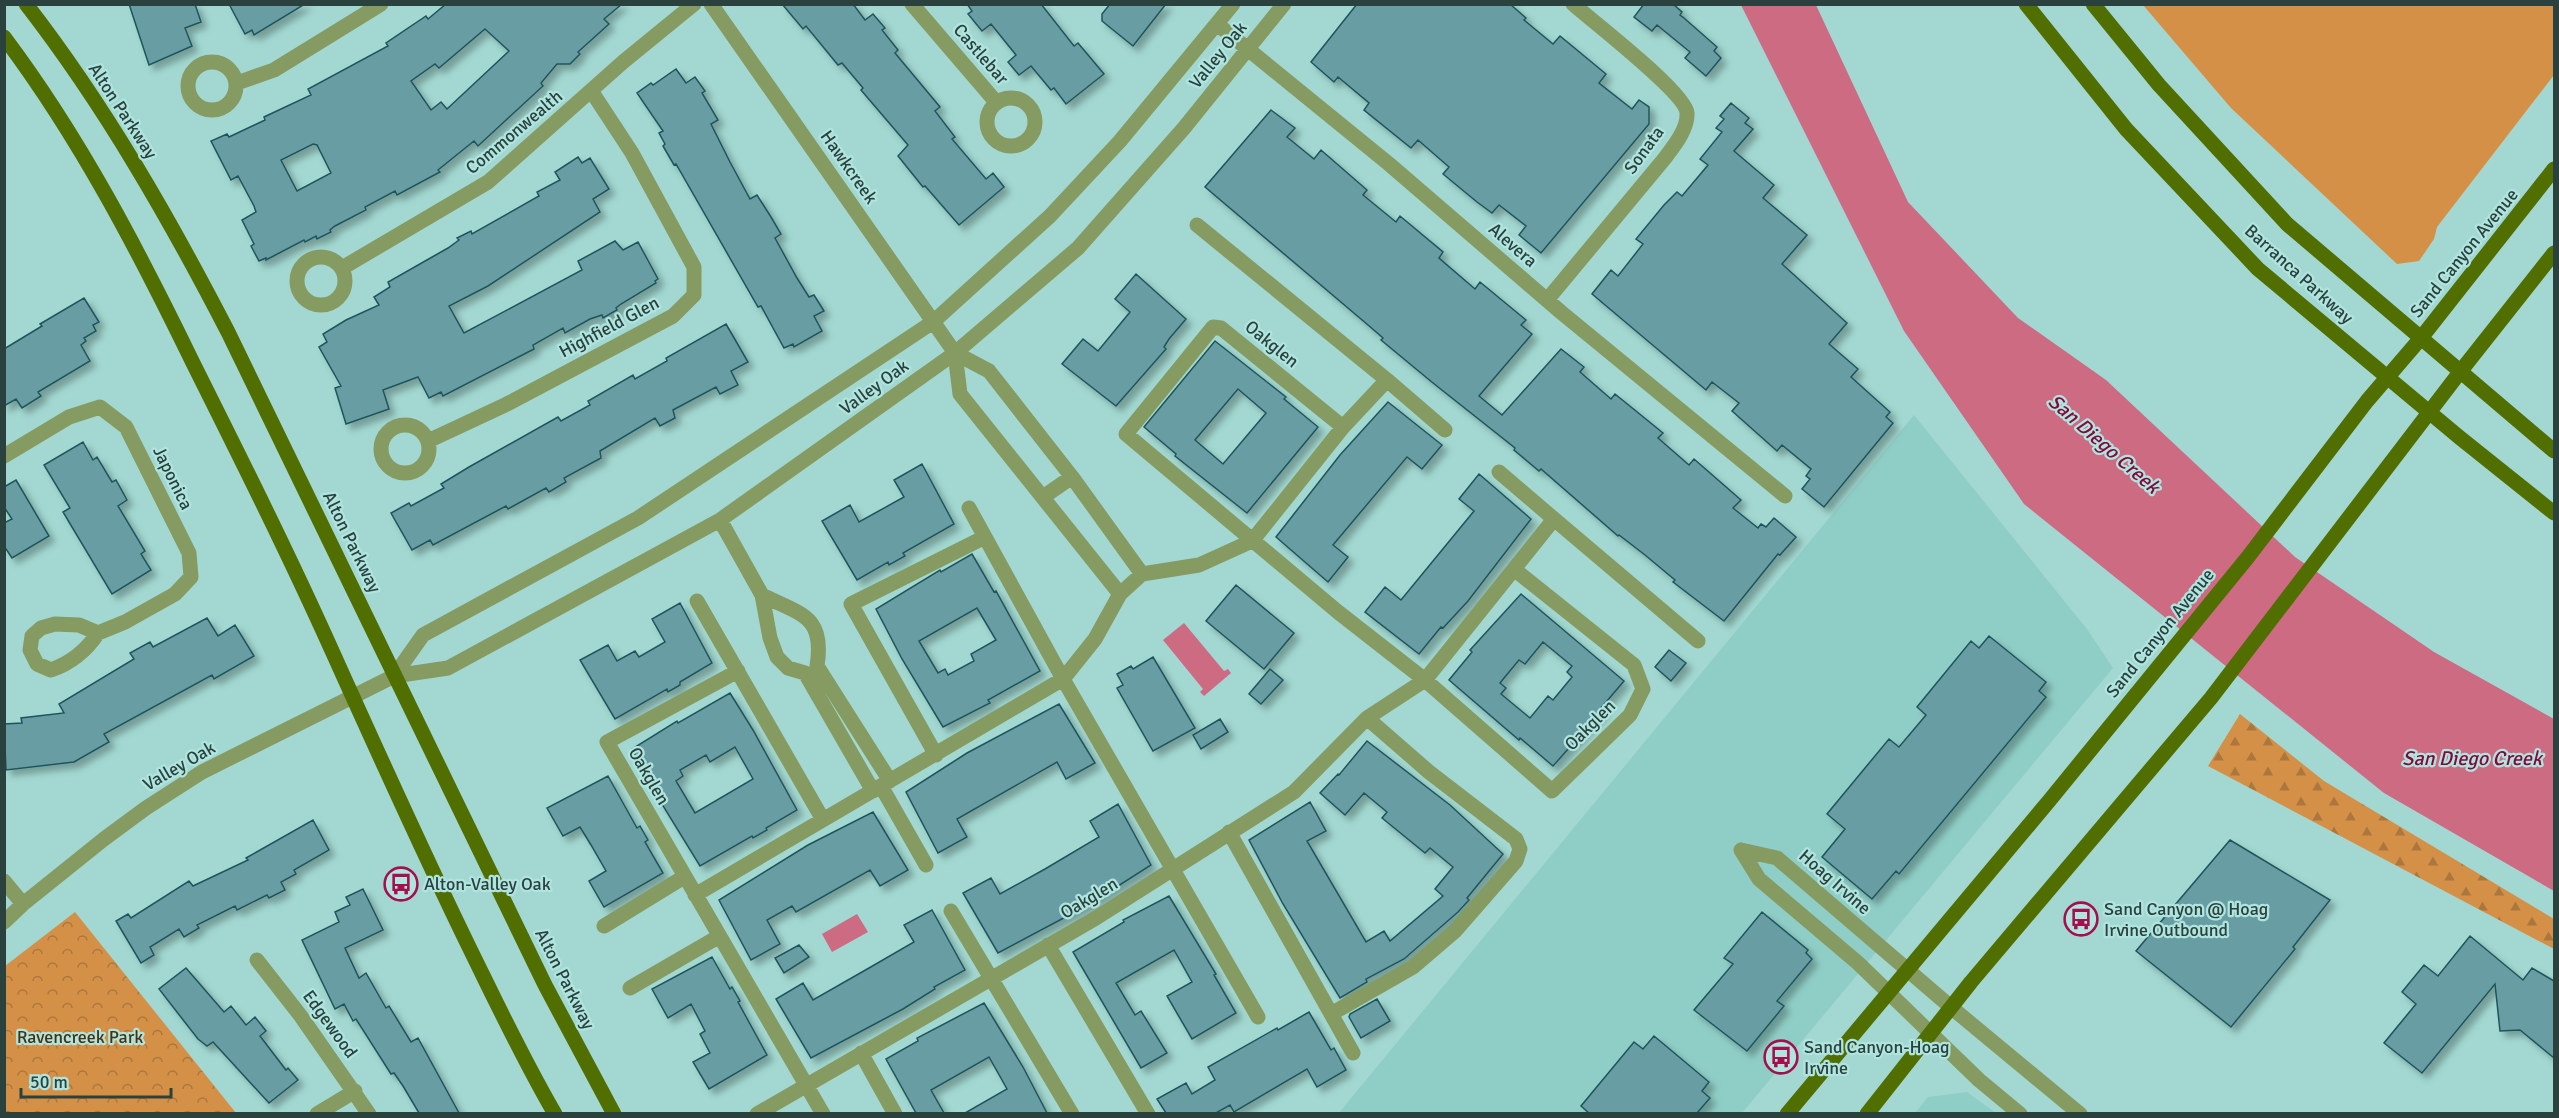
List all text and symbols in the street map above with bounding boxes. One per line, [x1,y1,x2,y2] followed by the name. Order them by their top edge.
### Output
[1184,17,1252,93] street label: Valley Oak
[949,19,1014,89] street label: Castlebar
[84,59,162,164] street label: Alton Parkway
[461,85,567,179] street label: Commonwealth
[1619,122,1669,178] street label: Sonata
[816,126,882,208] street label: Hawkcreek
[2405,184,2523,322] street label: Sand Canyon Avenue
[1484,218,1542,272] street label: Alevera
[2240,220,2358,329] street label: Barranca Parkway
[555,291,663,363] street label: Highfield Glen
[1241,316,1303,372] street label: Oakglen
[835,355,913,419] street label: Valley Oak
[2043,389,2166,500] water label: San Diego Creek
[148,443,198,513] street label: Japonica
[318,488,386,597] street label: Alton Parkway
[2101,564,2219,702] street label: Sand Canyon Avenue
[1560,695,1620,755] street label: Oakglen
[139,737,219,795] street label: Valley Oak
[624,743,674,809] street label: Oakglen
[2402,746,2544,771] water label: San Diego Creek
[1795,845,1875,919] street label: Hoag Irvine
[383,866,419,902] bus stop icon: Alton-Valley Oak
[1056,872,1122,924] street label: Oakglen
[424,873,551,895] place label: Alton-Valley Oak
[2104,898,2268,941] place label: Sand Canyon @ Hoag Irvine Outbound
[2063,901,2099,937] bus stop icon: Sand Canyon @ Hoag Irvine Outbound
[530,925,600,1033] street label: Alton Parkway
[298,986,362,1062] street label: Edgewood
[17,1026,143,1048] park label: Ravencreek Park
[1804,1036,1950,1079] place label: Sand Canyon-Hoag Irvine
[1763,1039,1799,1075] bus stop icon: Sand Canyon-Hoag Irvine
[21,1061,171,1099] scale bar
[30,1071,68,1093] text: 50 m

